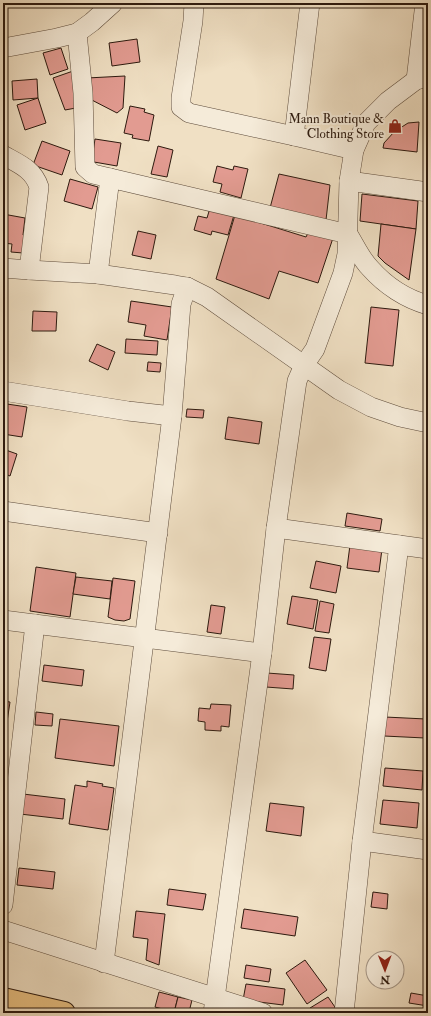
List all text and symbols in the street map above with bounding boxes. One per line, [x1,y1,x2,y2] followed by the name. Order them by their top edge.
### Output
[288,111,385,142] place label: Mann Boutique & Clothing Store
[387,118,403,134] shop icon: Mann Boutique & Clothing Store
[365,950,405,990] north arrow
[379,973,391,986] text: N

